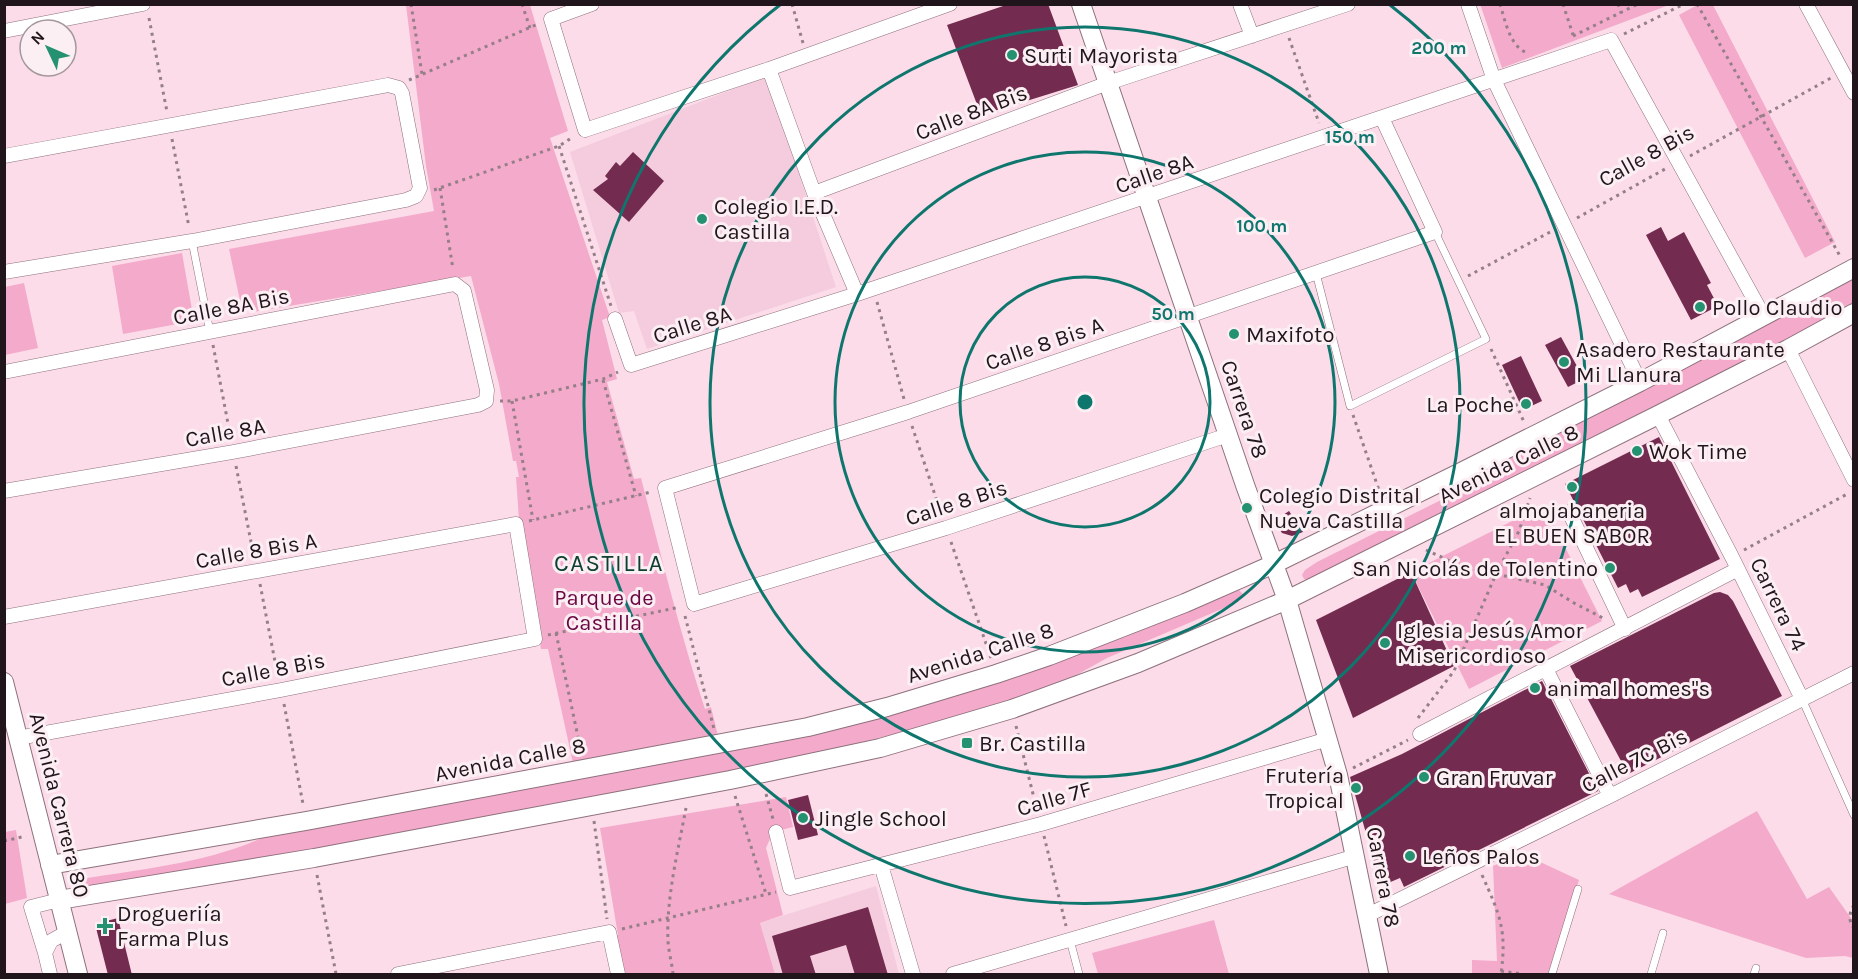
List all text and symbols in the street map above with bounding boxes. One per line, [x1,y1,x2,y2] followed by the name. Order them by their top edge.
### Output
[18,18,78,78] north arrow
[27,27,48,49] text: N
[1411,37,1467,59] text: 200 m
[1024,43,1178,69] place label: Surti Mayorista
[1005,48,1019,62] marker: Surti Mayorista
[912,80,1031,146] street label: Calle 8A Bis
[1594,119,1699,193] street label: Calle 8 Bis
[1325,126,1375,148] text: 150 m
[1112,148,1197,199] street label: Calle 8A
[714,194,838,245] place label: Colegio I.E.D. Castilla
[695,212,709,226] marker: Colegio I.E.D. Castilla
[1237,215,1287,237] text: 100 m
[171,283,291,331] street label: Calle 8A Bis
[1712,295,1842,321] place label: Pollo Claudio
[1693,300,1707,314] marker: Pollo Claudio
[650,301,735,349] street label: Calle 8A
[1151,303,1195,325] text: 50 m
[982,312,1107,376] street label: Calle 8 Bis A
[1246,322,1334,348] place label: Maxifoto
[1227,327,1241,341] marker: Maxifoto
[1576,337,1785,388] place label: Asadero Restaurante Mi Llanura
[1557,355,1571,369] marker: Asadero Restaurante Mi Llanura
[1215,357,1273,462] street label: Carrera 78
[1075,392,1095,412] centre of rings
[1426,392,1514,418] place label: La Poche
[1519,397,1533,411] marker: La Poche
[183,413,267,453] street label: Calle 8A
[1434,419,1583,509] street label: Avenida Calle 8
[1649,439,1747,465] place label: Wok Time
[1630,444,1644,458] marker: Wok Time
[902,474,1010,532] street label: Calle 8 Bis
[1565,480,1579,494] marker: almojabaneria EL BUEN SABOR
[1259,483,1420,534] place label: Colegio Distrital Nueva Castilla
[1494,498,1650,549] place label: almojabaneria EL BUEN SABOR
[1240,501,1254,515] marker: Colegio Distrital Nueva Castilla
[193,527,319,574] street label: Calle 8 Bis A
[554,549,664,577] district label: CASTILLA
[1744,553,1812,655] street label: Carrera 74
[1352,556,1598,582] place label: San Nicolás de Tolentino
[1603,561,1617,575] marker: San Nicolás de Tolentino
[554,585,654,636] park label: Parque de Castilla
[904,617,1057,689] street label: Avenida Calle 8
[1397,618,1584,669] place label: Iglesia Jesús Amor Misericordioso
[1378,636,1392,650] marker: Iglesia Jesús Amor Misericordioso
[219,647,327,693] street label: Calle 8 Bis
[1547,676,1710,702] place label: animal homes"s
[1528,681,1542,695] marker: animal homes"s
[24,710,95,900] street label: Avenida Carrera 80
[1577,723,1692,799] street label: Calle 7C Bis
[979,731,1086,757] place label: Br. Castilla
[433,733,588,787] street label: Avenida Calle 8
[960,736,974,750] marker: Br. Castilla
[1265,763,1344,814] place label: Frutería Tropical
[1436,765,1553,791] place label: Gran Fruvar
[1417,770,1431,784] marker: Gran Fruvar
[1014,776,1095,822] street label: Calle 7F
[1349,781,1363,795] marker: Frutería Tropical
[815,806,947,832] place label: Jingle School
[796,811,810,825] marker: Jingle School
[1361,825,1406,930] street label: Carrera 78
[1422,844,1540,870] place label: Leños Palos
[1403,849,1417,863] marker: Leños Palos
[117,901,229,952] place label: Drogueriía Farma Plus
[98,919,112,933] marker: Drogueriía Farma Plus

